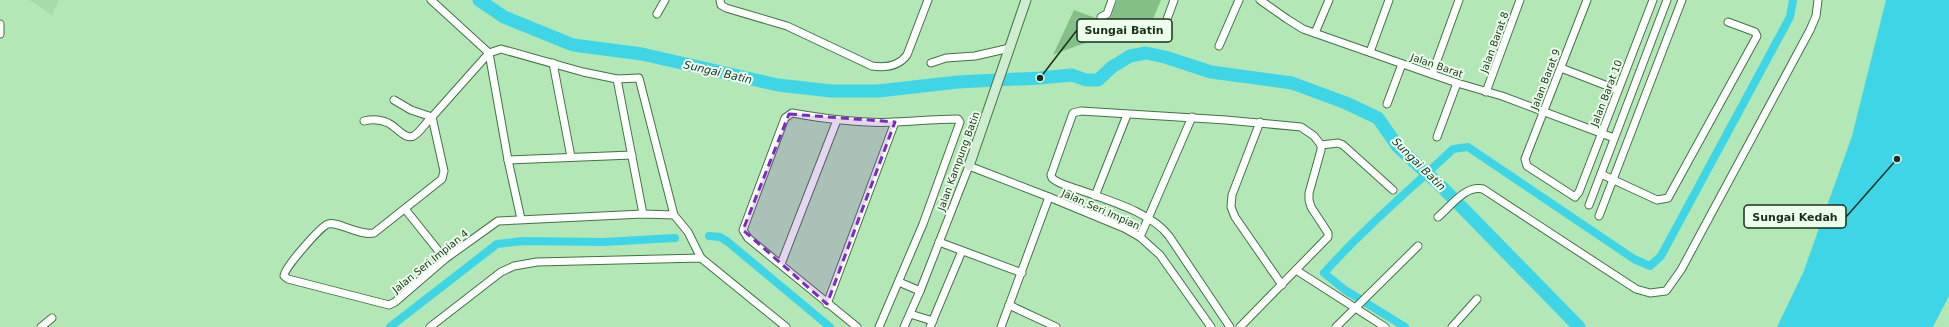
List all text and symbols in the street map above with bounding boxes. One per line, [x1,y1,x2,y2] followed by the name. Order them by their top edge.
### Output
[1478,10,1511,75] street label: Jalan Barat 8
[1077,19,1172,42] callout: Sungai Batin
[1084,24,1164,37] text: Sungai Batin
[1528,47,1562,112] street label: Jalan Barat 9
[1408,51,1465,80] street label: Jalan Barat
[682,58,753,87] water label: Sungai Batin
[1588,58,1624,129] street label: Jalan Barat 10
[935,110,981,213] street label: Jalan Kampung Batin
[1389,135,1448,194] water label: Sungai Batin
[1059,187,1142,232] street label: Jalan Seri Impian
[1744,205,1846,228] callout: Sungai Kedah
[1752,211,1838,224] text: Sungai Kedah
[390,228,470,296] street label: Jalan Seri Impian 4

